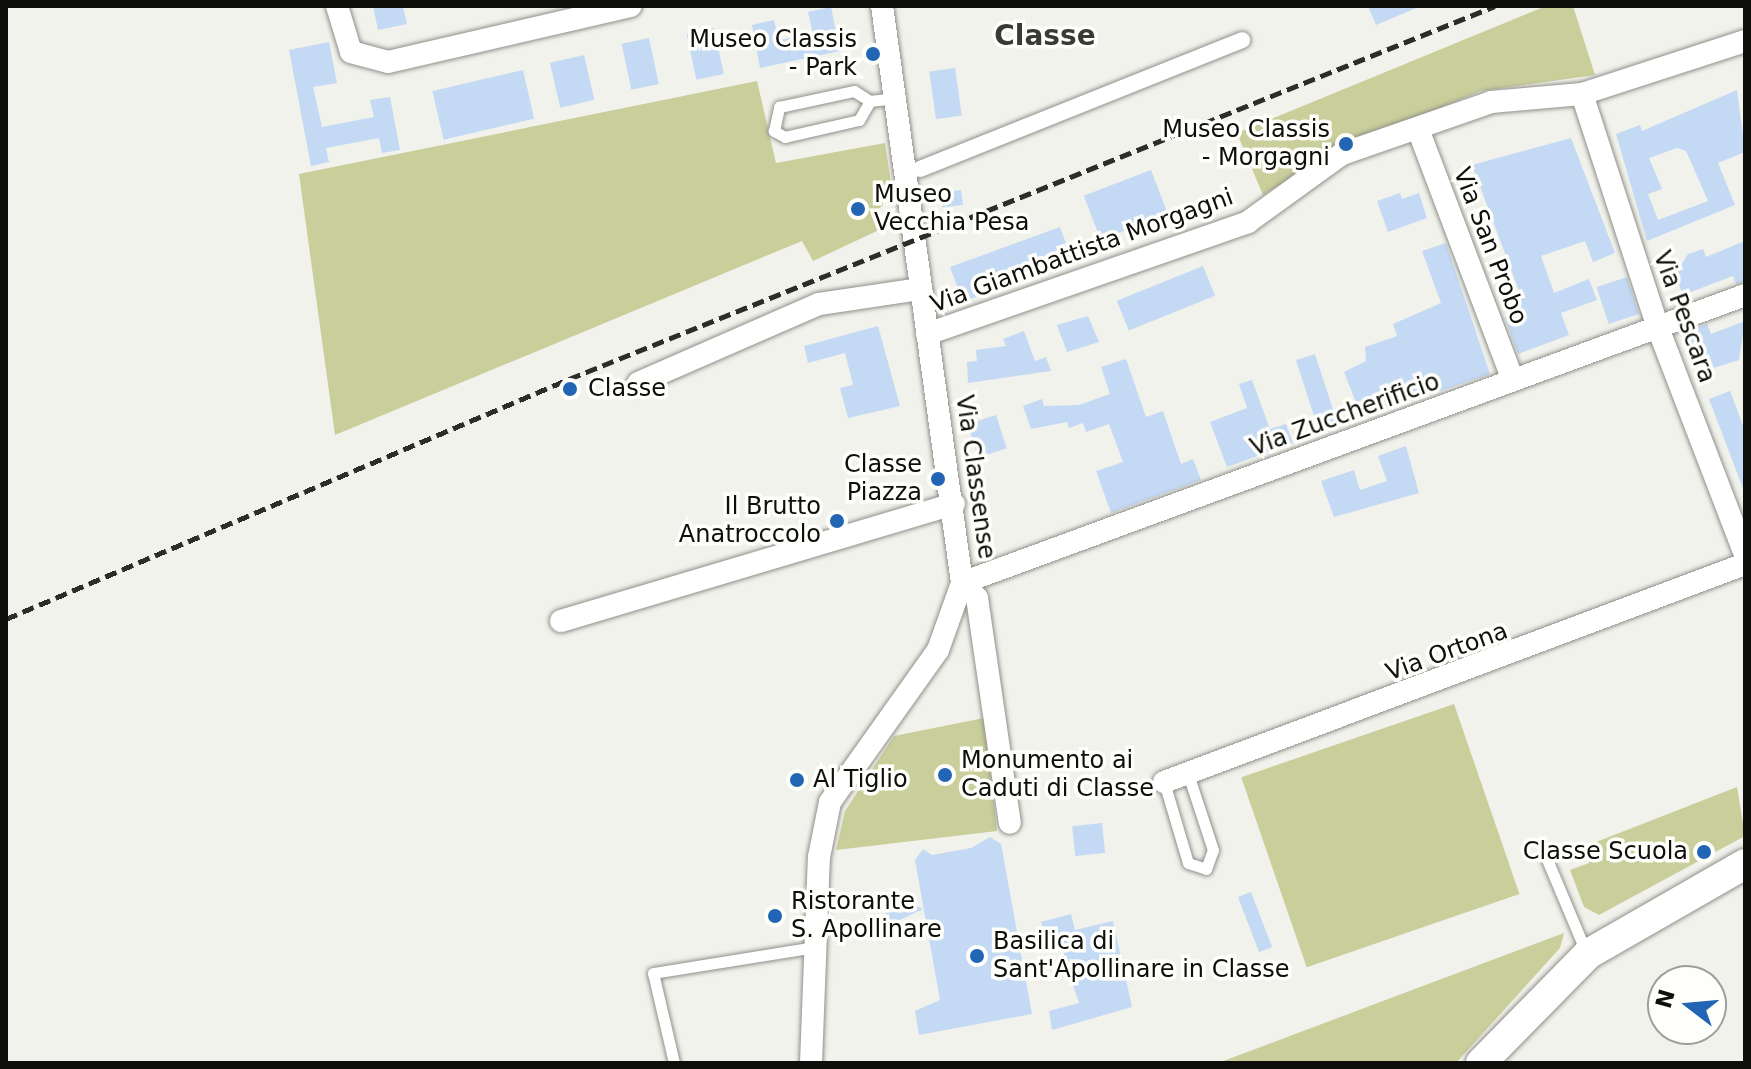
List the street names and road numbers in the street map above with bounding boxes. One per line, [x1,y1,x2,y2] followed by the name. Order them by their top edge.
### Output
[1447,164,1533,328] street label: Via San Probo
[927,183,1237,319] street label: Via Giambattista Morgagni
[1647,247,1721,387] street label: Via Pescara
[1247,367,1443,463] street label: Via Zuccherificio
[949,393,1001,561] street label: Via Classense
[1382,617,1512,687] street label: Via Ortona

